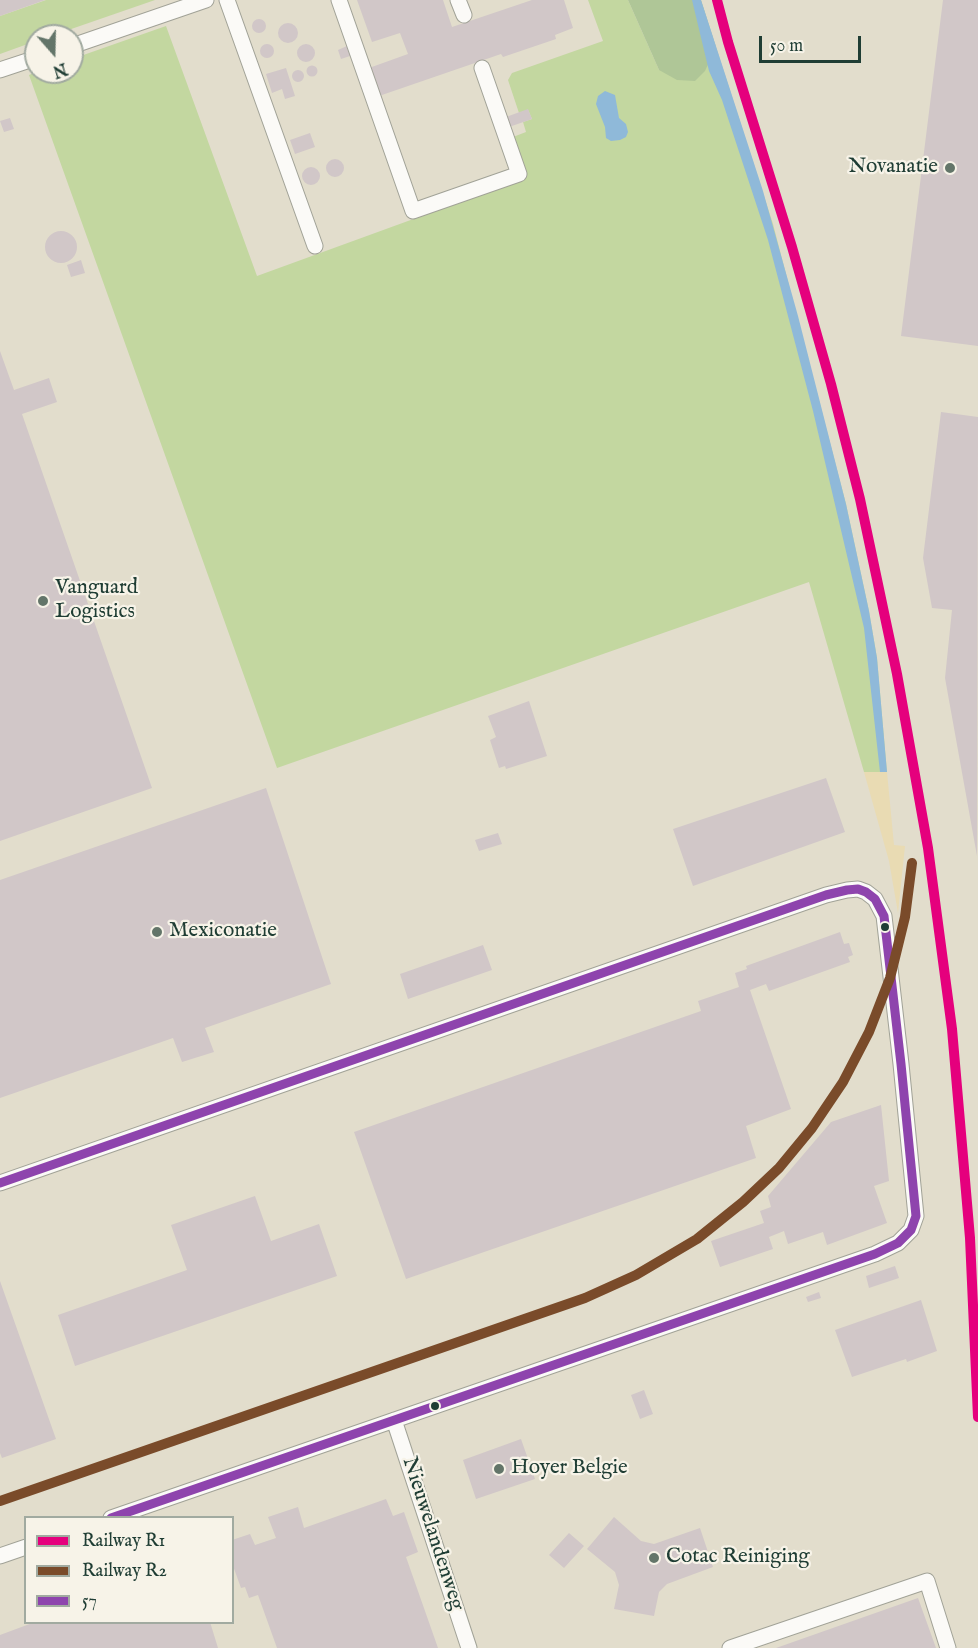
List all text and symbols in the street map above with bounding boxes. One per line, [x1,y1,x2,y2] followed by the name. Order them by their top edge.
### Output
[24,24,84,84] north arrow
[762,24,864,62] scale bar
[770,35,803,58] text: 50 m
[50,57,69,81] text: N
[848,155,938,181] place label: Novanatie
[943,161,957,175] marker: Novanatie
[55,576,138,626] place label: Vanguard Logistics
[36,594,50,608] marker: Vanguard Logistics
[169,919,277,945] place label: Mexiconatie
[879,921,891,933] unlabelled marker
[150,925,164,939] marker: Mexiconatie
[429,1400,441,1412] unlabelled marker
[395,1454,469,1614] street label: Nieuwelandenweg
[511,1456,628,1482] place label: Hoyer Belgie
[492,1462,506,1476] marker: Hoyer Belgie
[24,1516,234,1624] legend
[82,1530,165,1553] text: Railway R1
[666,1545,810,1571] place label: Cotac Reiniging
[647,1551,661,1565] marker: Cotac Reiniging
[82,1560,167,1583] text: Railway R2
[82,1590,97,1613] text: 57

